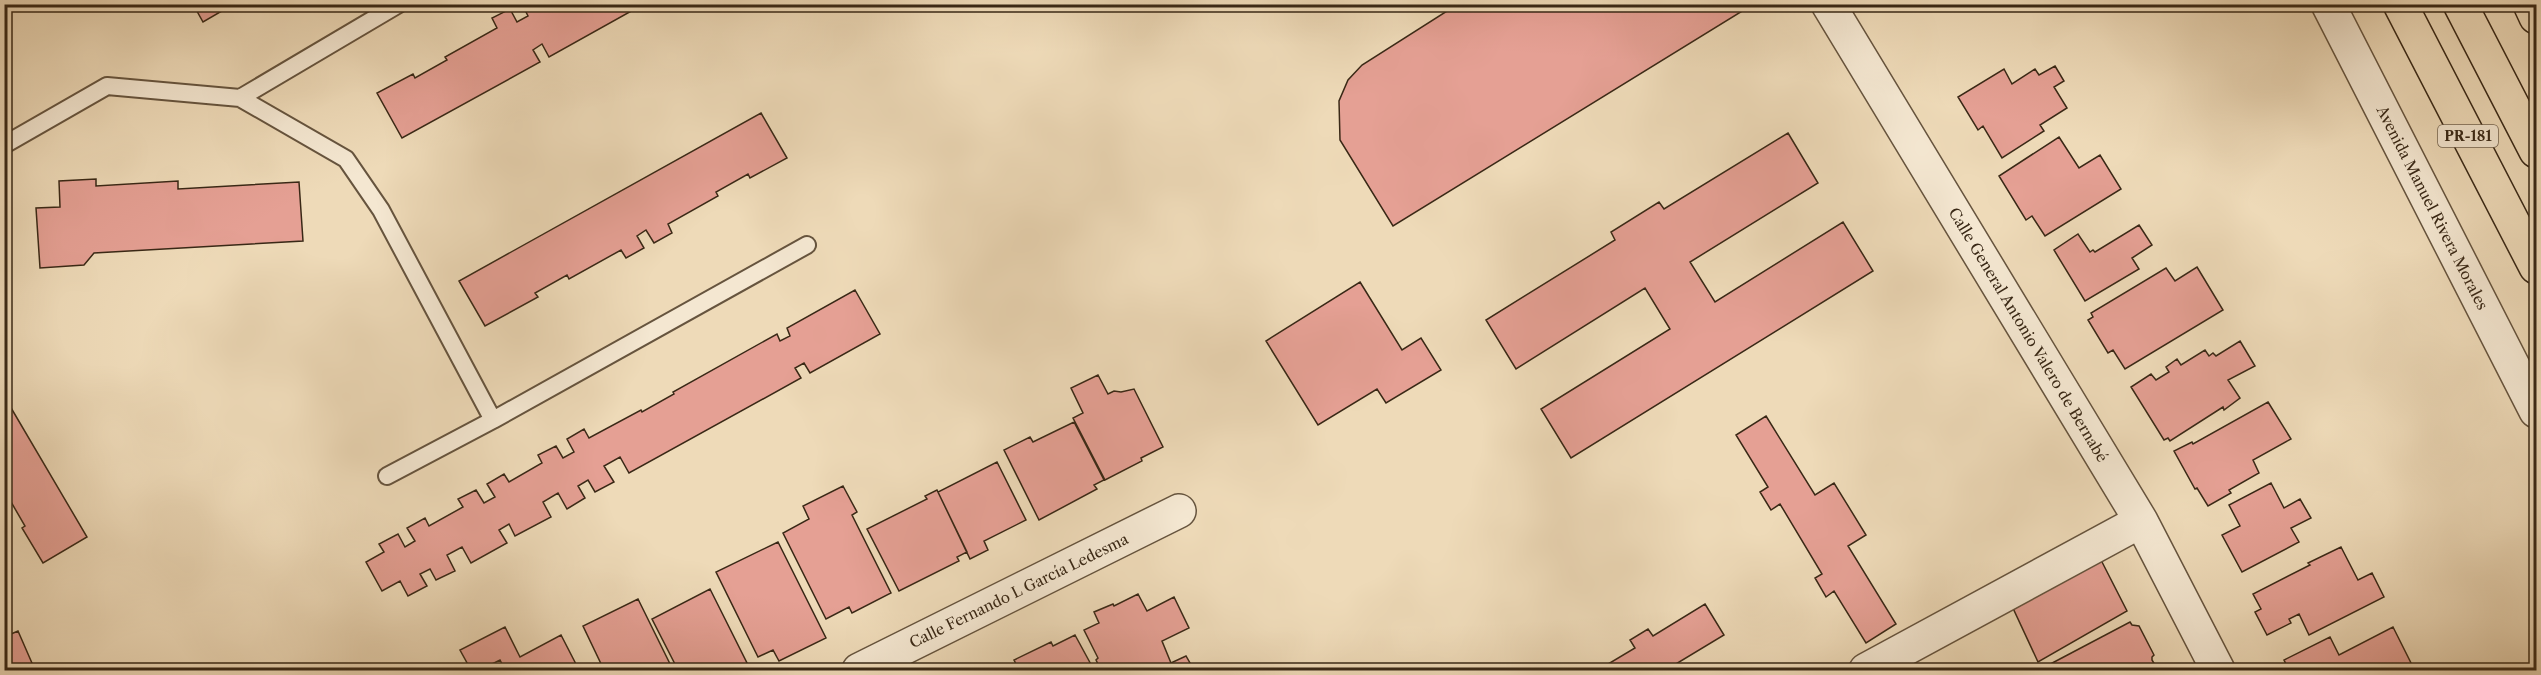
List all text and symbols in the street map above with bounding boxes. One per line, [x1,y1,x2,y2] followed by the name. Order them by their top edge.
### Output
[2372,102,2492,313] street label: Avenida Manuel Rivera Morales
[2438,125,2498,147] road number: PR-181
[1945,204,2112,465] street label: Calle General Antonio Valero de Bernabé
[906,529,1132,652] street label: Calle Fernando L García Ledesma

